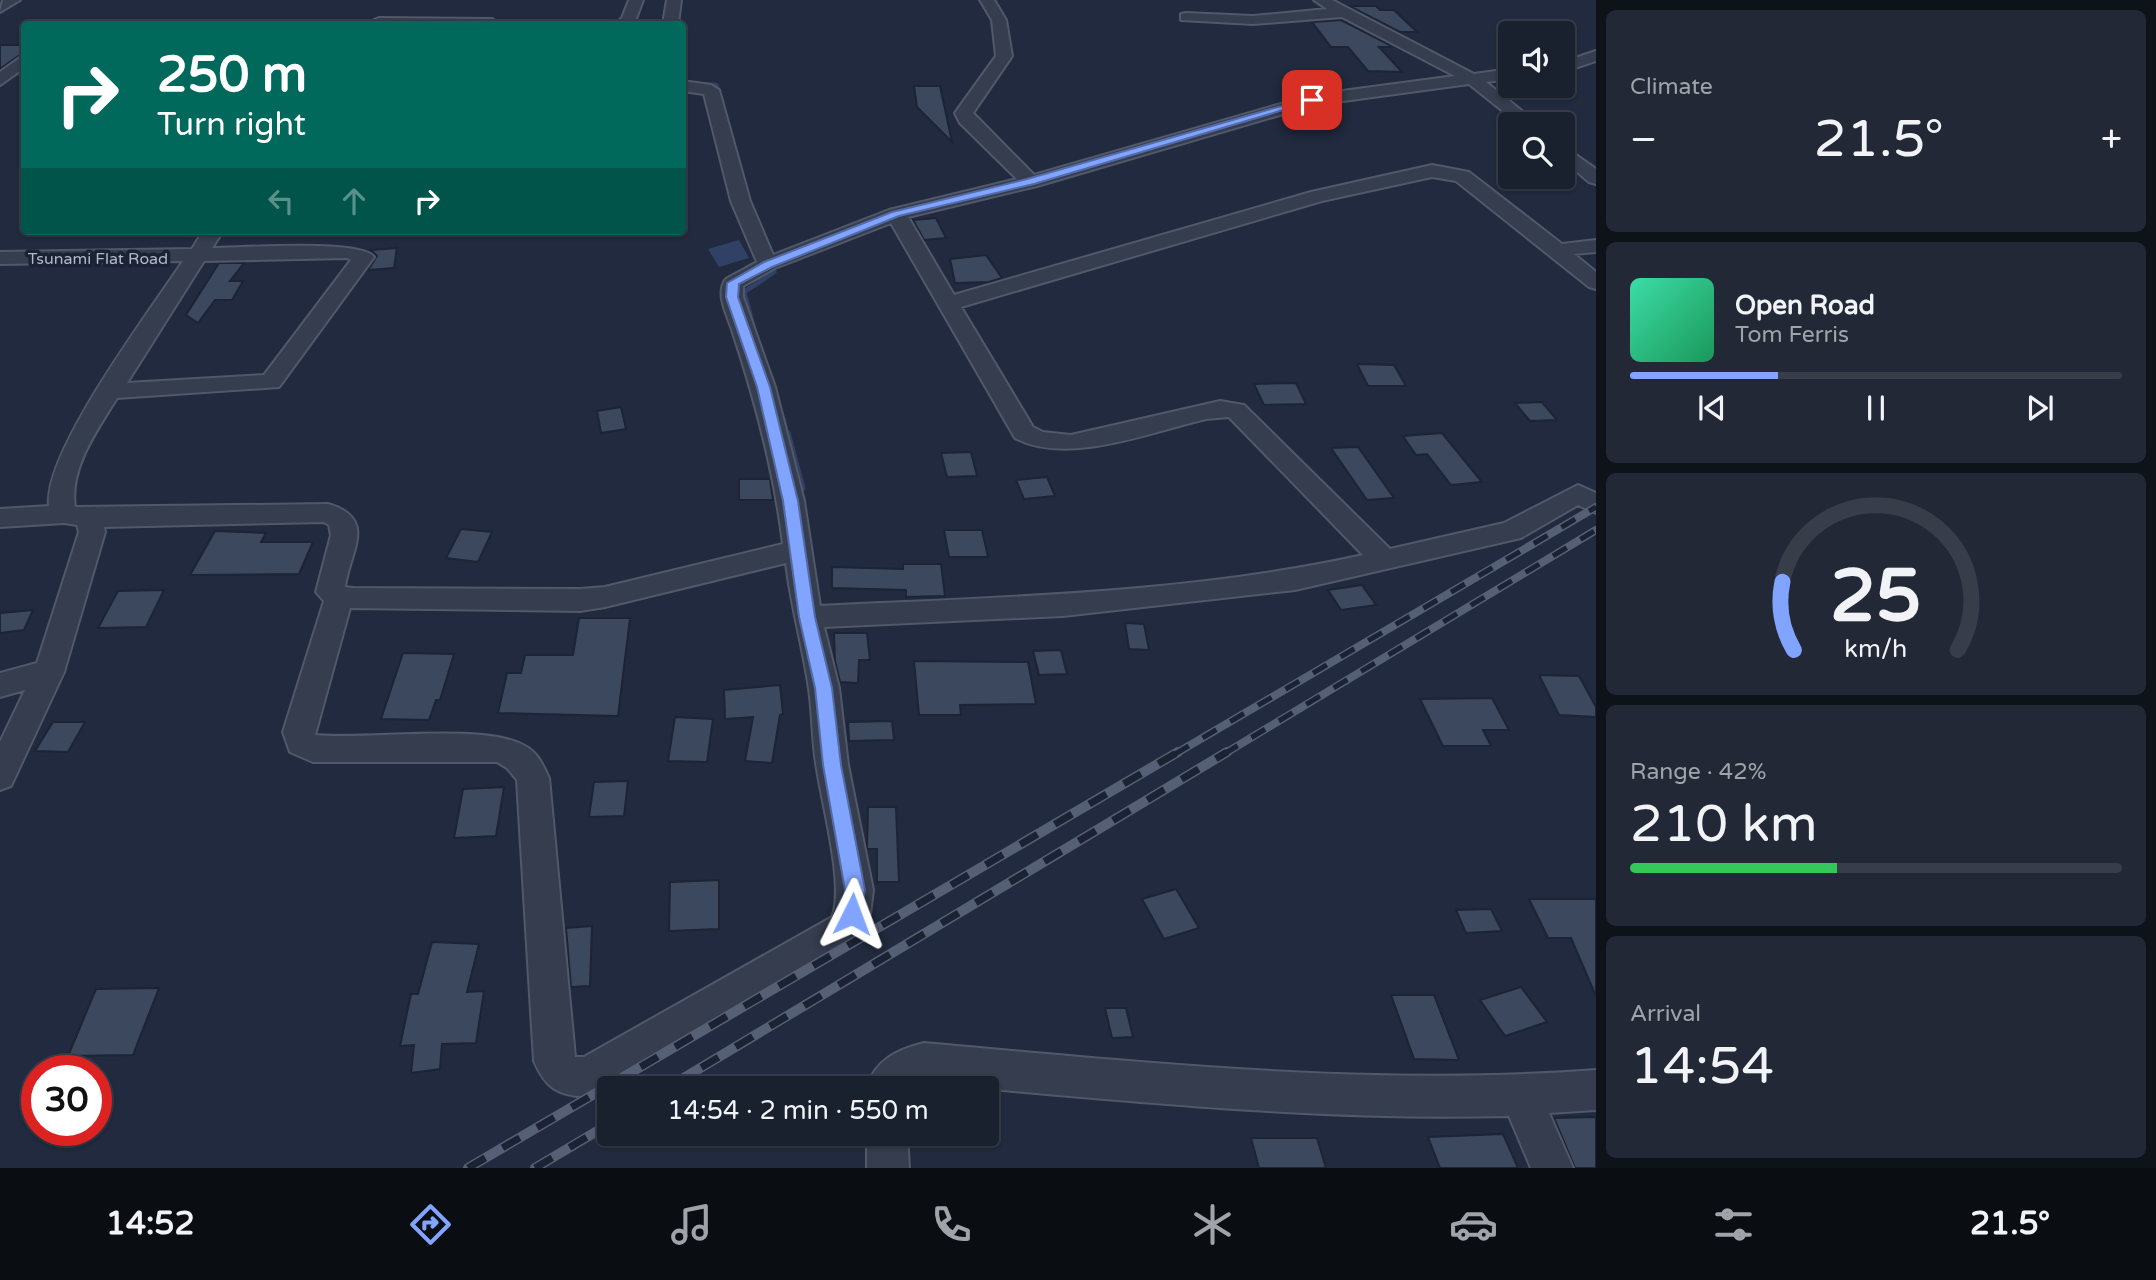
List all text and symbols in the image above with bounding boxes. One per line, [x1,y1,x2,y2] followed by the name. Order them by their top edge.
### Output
[1498,21,1575,189] map controls
[1498,21,1575,98] button: sound
[157,46,307,105] text: 250 m
[42,49,133,140] icon: right
[1282,70,1342,130] pin
[1630,73,1713,101] text: Climate
[1293,81,1331,119] icon: arrive
[157,106,306,144] text: Turn right
[1814,108,1944,171] text: 21.5°
[1498,112,1575,189] button: search
[1630,117,1657,163] text: −
[2101,117,2122,163] text: +
[262,182,300,220] icon: left
[335,182,373,220] icon: ahead
[408,182,446,220] icon: right
[28,249,168,269] street label: Tsunami Flat Road
[1735,290,1875,321] text: Open Road
[1735,321,1849,349] text: Tom Ferris
[1693,389,1731,427] icon: previous
[1857,389,1895,427] icon: pause
[2021,389,2059,427] icon: next
[1830,553,1922,641] text: 25
[1845,634,1907,664] text: km/h
[1630,758,1766,786] text: Range · 42%
[1630,793,1818,856] text: 210 km
[815,877,889,951] position arrow
[1630,1000,1701,1028] text: Arrival
[1630,1035,1774,1098] text: 14:54
[21,1055,112,1146] speed limit sign: 30
[667,1095,929,1126] text: 14:54 · 2 min · 550 m
[406,1200,455,1249] icon: directions
[667,1200,716,1249] icon: music
[927,1200,976,1249] icon: phone
[1188,1200,1237,1249] icon: climate
[1449,1200,1498,1249] icon: car
[1709,1200,1758,1249] icon: filters
[106,1205,195,1243] text: 14:52
[1970,1205,2050,1243] text: 21.5°

